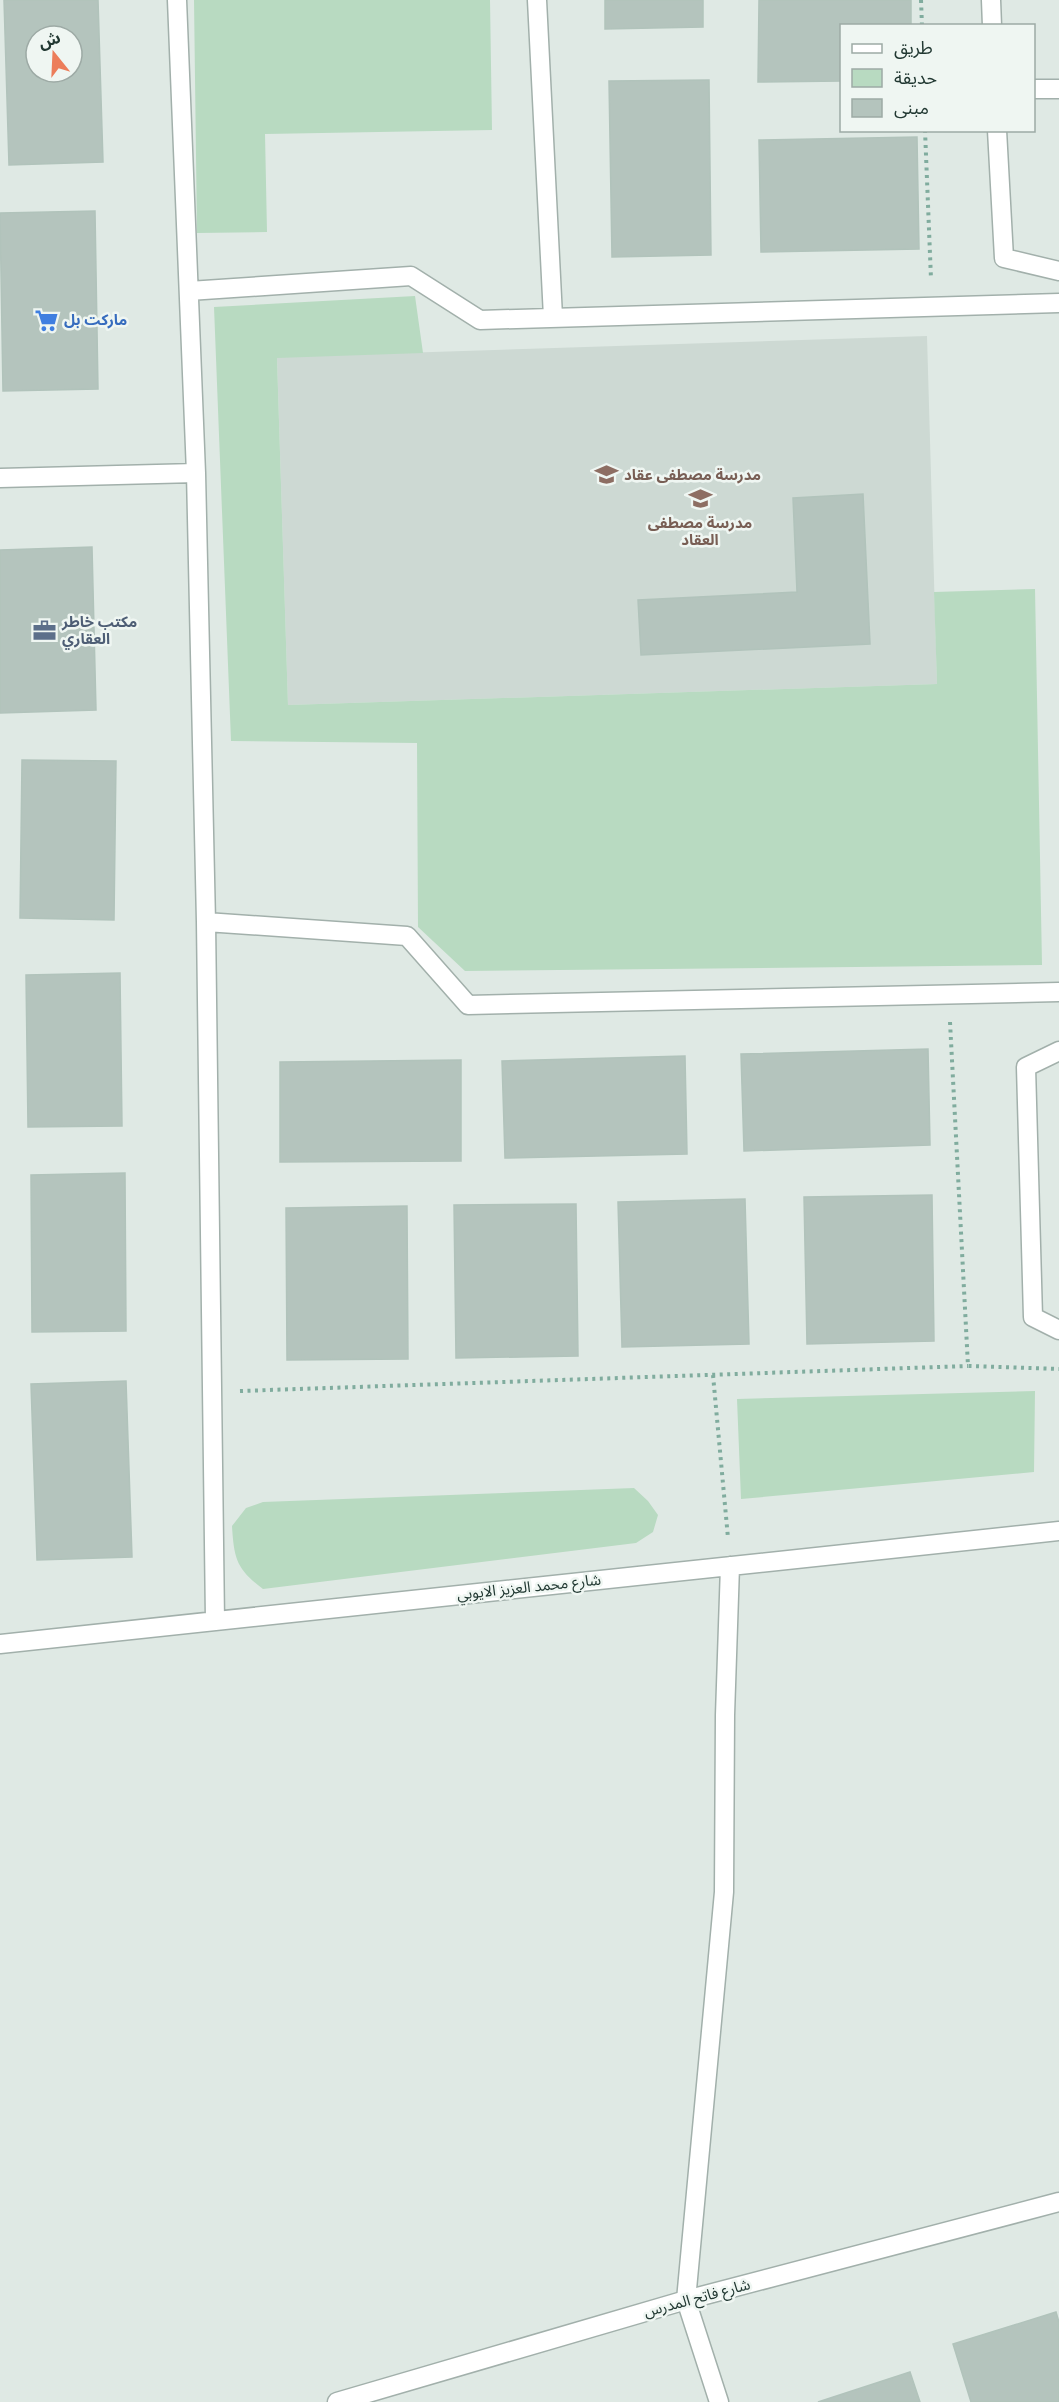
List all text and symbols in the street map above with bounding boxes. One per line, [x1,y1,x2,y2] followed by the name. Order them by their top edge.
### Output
[24,24,84,84] north arrow
[840,24,1035,132] legend
[36,28,63,53] text: ش
[894,37,933,59] text: طريق
[894,67,937,88] text: حديقة
[894,97,929,119] text: مبنى
[33,307,59,333] supermarket icon: ماركت بل
[64,311,127,329] place label: ماركت بل
[593,462,619,488] school or university icon: مدرسة مصطفى عقاد
[624,466,761,484] place label: مدرسة مصطفى عقاد
[687,486,713,512] school or university icon: مدرسة مصطفى العقاد
[648,514,752,549] place label: مدرسة مصطفى العقاد
[61,613,137,650] place label: مكتب خاطر العقاري
[31,618,57,644] office icon: مكتب خاطر العقاري
[456,1570,602,1606] street label: شارع محمد العزيز الايوبي
[642,2275,753,2324] street label: شارع فاتح المدرس

